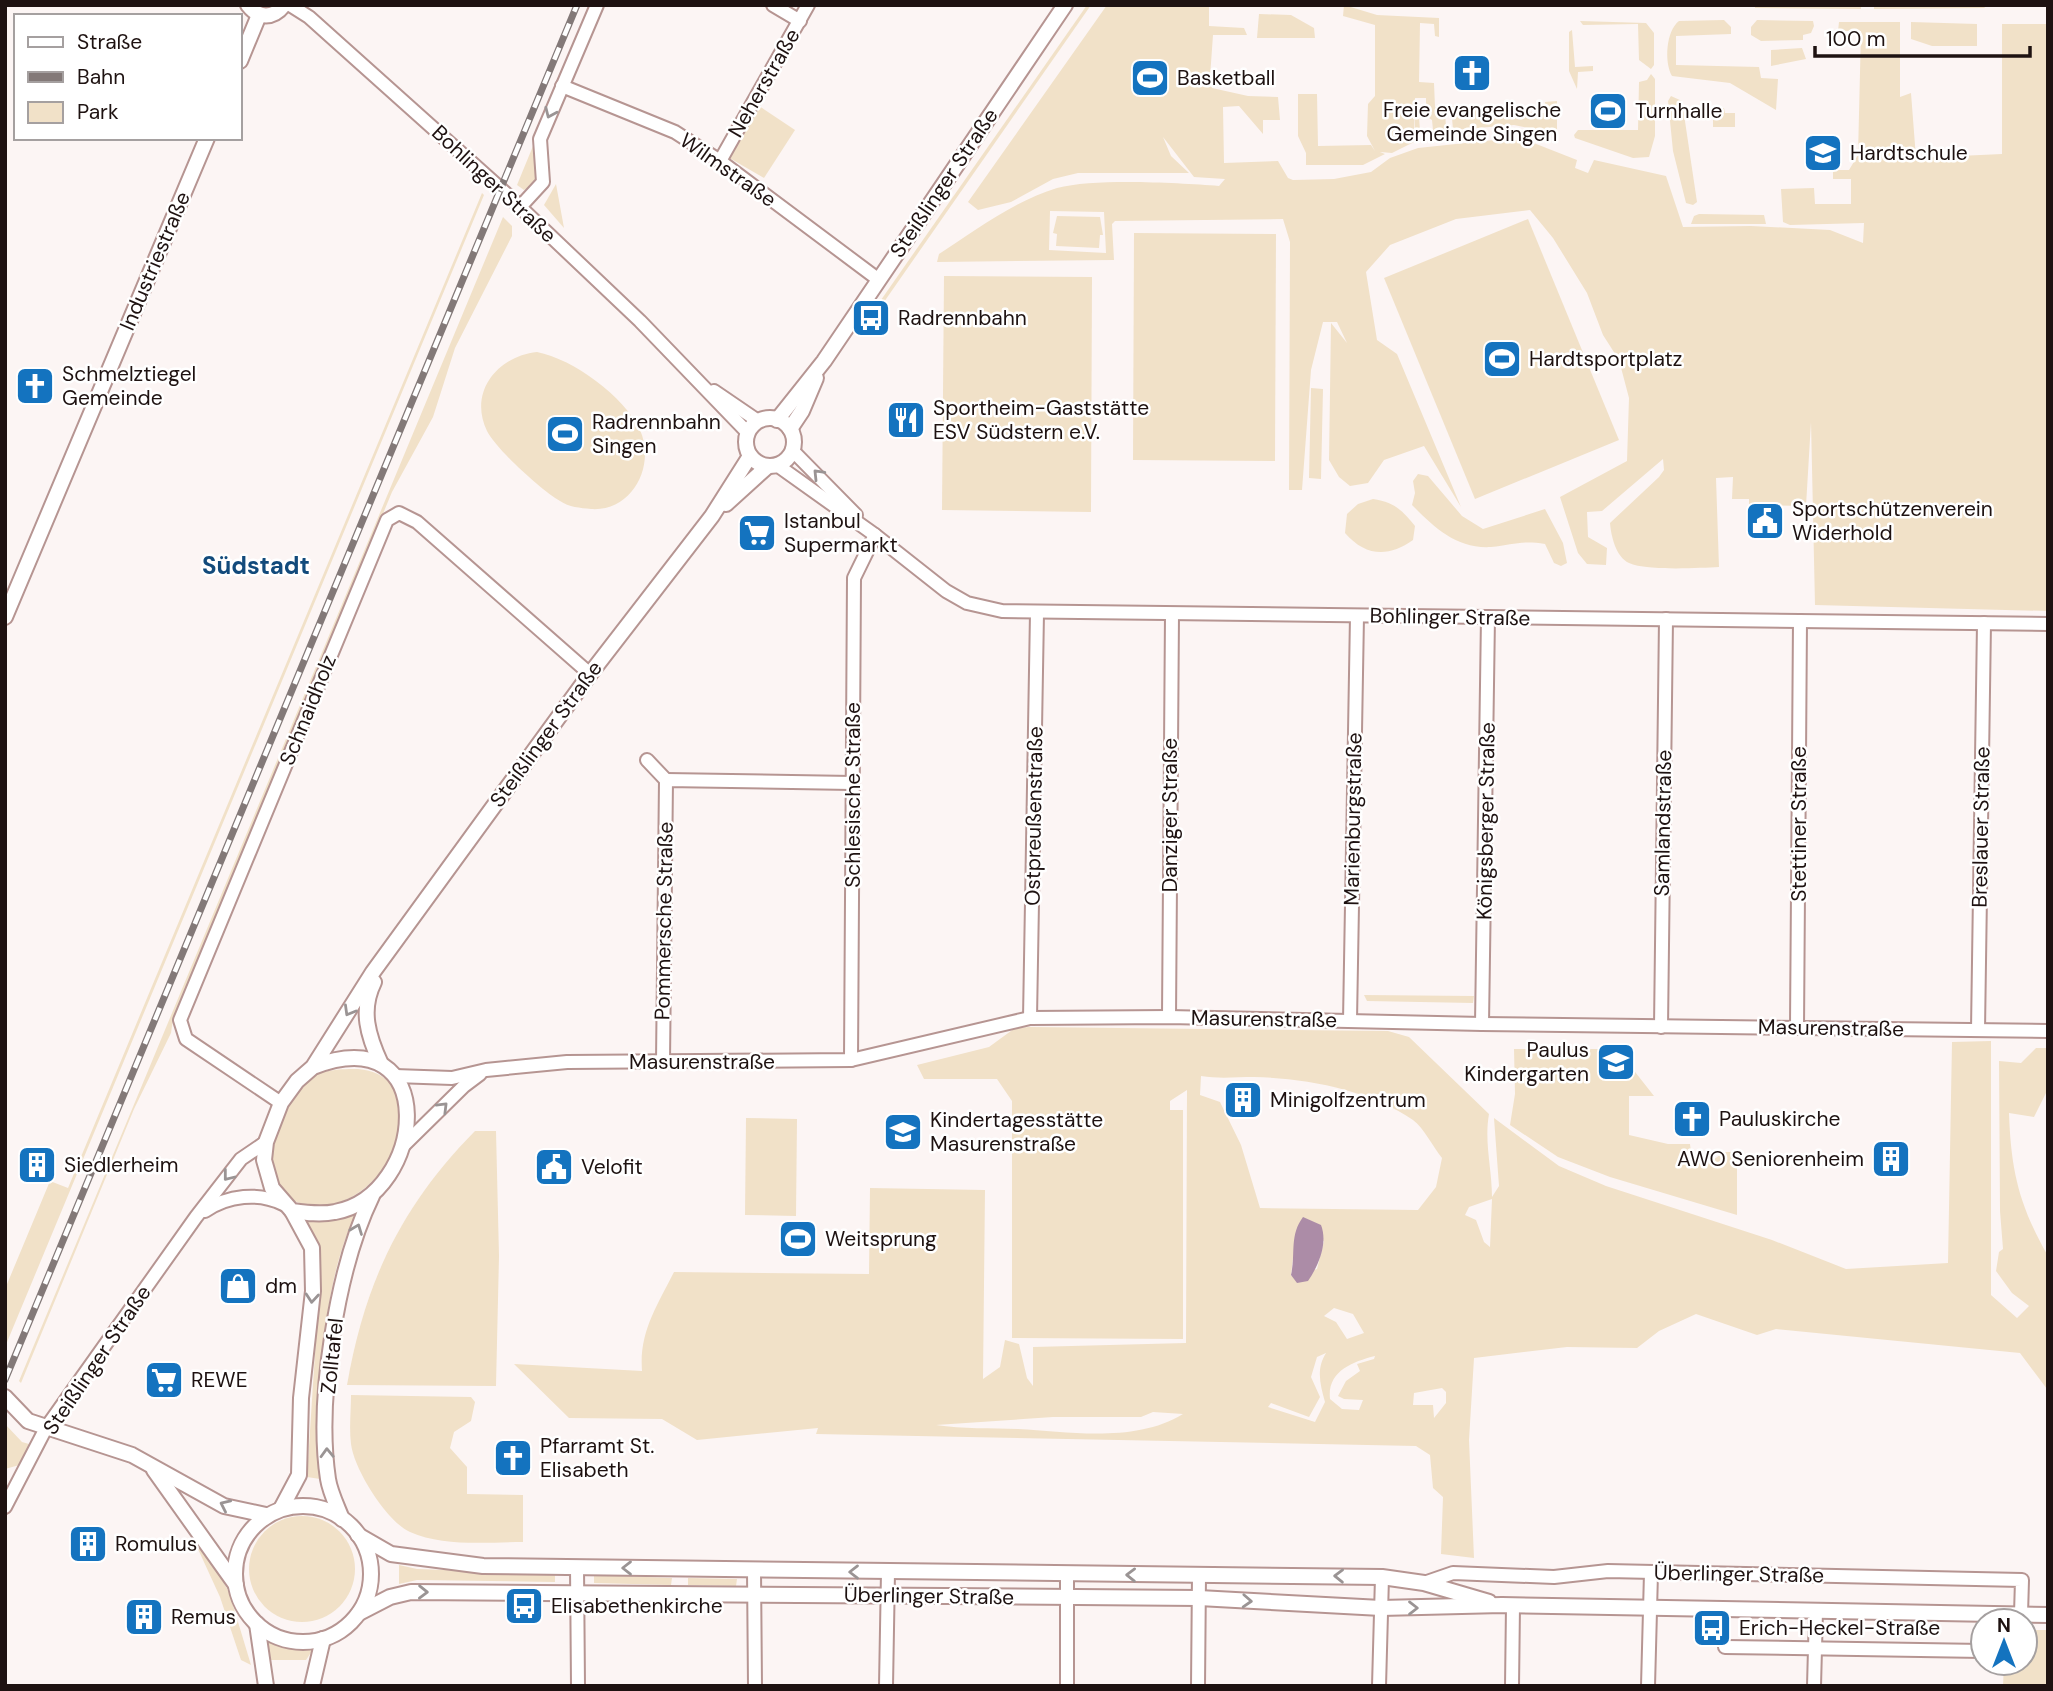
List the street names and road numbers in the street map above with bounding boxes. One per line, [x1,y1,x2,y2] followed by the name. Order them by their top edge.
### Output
[722,23,806,142] street label: Neherstraße
[884,103,1004,263] street label: Steißlinger Straße
[426,119,562,249] street label: Bohlinger Straße
[674,126,782,214] street label: Wilmstraße
[113,187,197,335] street label: Industriestraße
[1369,602,1531,632] street label: Bohlinger Straße
[273,651,343,769] street label: Schnaidholz
[483,655,609,813] street label: Steißlinger Straße
[839,702,867,888] street label: Schlesische Straße
[1470,722,1502,920] street label: Königsberger Straße
[1018,726,1050,906] street label: Ostpreußenstraße
[1337,732,1369,906] street label: Marienburgstraße
[1156,738,1184,892] street label: Danziger Straße
[1785,746,1813,902] street label: Stettiner Straße
[1966,746,1996,908] street label: Breslauer Straße
[1648,749,1678,897] street label: Samlandstraße
[648,822,680,1020] street label: Pommersche Straße
[1191,1004,1337,1034] street label: Masurenstraße
[1758,1013,1904,1043] street label: Masurenstraße
[629,1048,775,1076] street label: Masurenstraße
[37,1280,157,1440] street label: Steißlinger Straße
[314,1317,350,1395] street label: Zolltafel
[1654,1559,1824,1589] street label: Überlinger Straße
[844,1581,1014,1611] street label: Überlinger Straße

